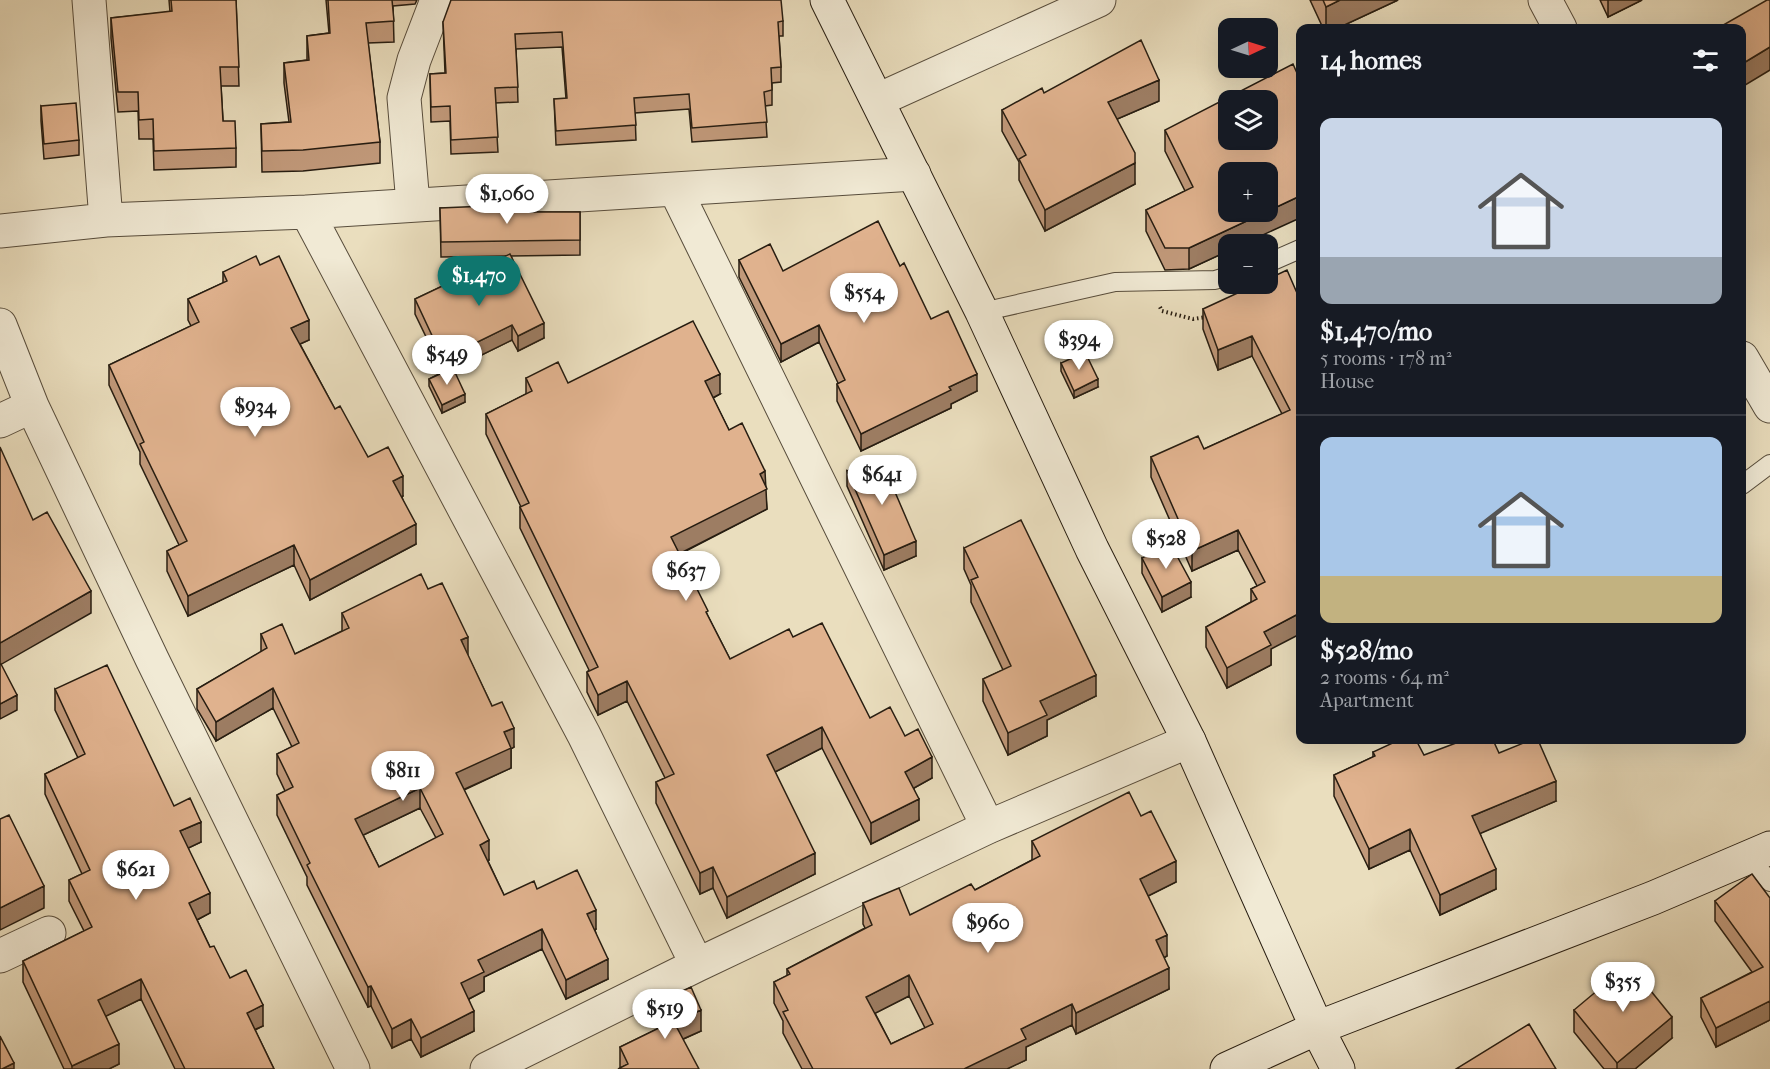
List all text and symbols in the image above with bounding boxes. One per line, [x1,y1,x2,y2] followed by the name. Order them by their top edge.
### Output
[1218,18,1278,78] north arrow
[1218,18,1278,294] map controls
[1689,44,1722,77] icon: filters
[1320,45,1422,76] text: 14 homes
[1218,90,1278,150] button: layers
[1467,157,1575,265] icon: home
[1218,162,1278,222] button: +
[458,174,556,225] pin: $1,060
[479,182,535,205] text: $1,060
[1218,234,1278,294] button: −
[430,256,528,307] pin: $1,470
[452,264,506,287] text: $1,470
[828,273,900,324] pin: $554
[844,281,884,304] text: $554
[1320,316,1432,347] text: $1,470/mo
[1043,320,1115,371] pin: $394
[1058,328,1100,351] text: $394
[411,335,483,386] pin: $549
[426,343,468,366] text: $549
[1320,347,1452,370] text: 5 rooms · 178 m²
[1320,370,1374,393] text: House
[219,387,291,438] pin: $934
[234,395,276,418] text: $934
[846,455,918,506] pin: $641
[862,463,902,486] text: $641
[1467,476,1575,584] icon: home
[1130,519,1202,570] pin: $528
[1146,527,1186,550] text: $528
[650,551,722,602] pin: $637
[666,559,706,582] text: $637
[1320,635,1413,666] text: $528/mo
[1320,666,1449,689] text: 2 rooms · 64 m²
[1320,689,1414,712] text: Apartment
[367,751,439,802] pin: $811
[385,759,421,782] text: $811
[100,850,172,901] pin: $621
[116,858,156,881] text: $621
[952,903,1024,954] pin: $960
[966,911,1010,934] text: $960
[1587,962,1659,1013] pin: $355
[1605,970,1641,993] text: $355
[629,989,701,1040] pin: $519
[646,997,684,1020] text: $519

